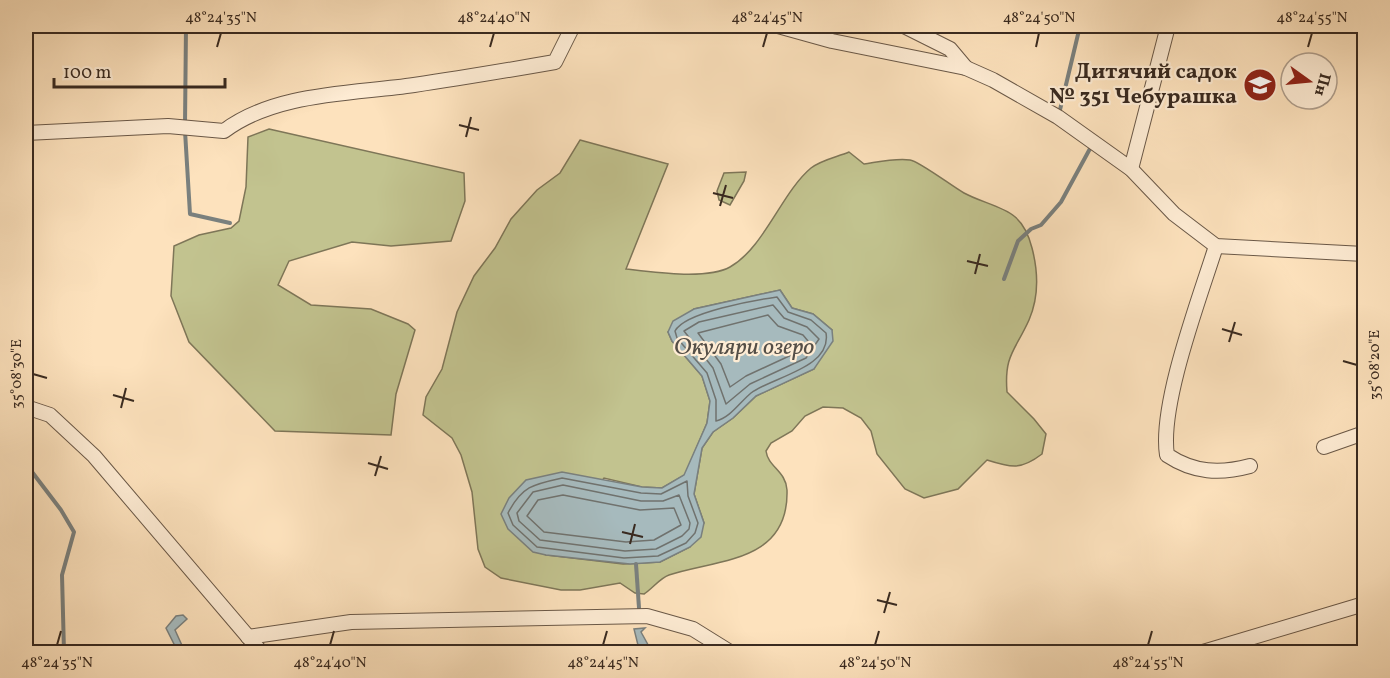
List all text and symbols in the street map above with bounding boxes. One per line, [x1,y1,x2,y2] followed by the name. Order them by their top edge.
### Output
[185,8,257,29] text: 48°24'35"N
[457,8,531,29] text: 48°24'40"N
[731,8,803,29] text: 48°24'45"N
[1003,8,1075,29] text: 48°24'50"N
[1276,8,1348,29] text: 48°24'55"N
[54,51,225,89] scale bar
[1279,51,1339,111] north arrow
[1049,57,1237,113] place label: Дитячий садок № 351 Чебурашка
[63,61,112,86] text: 100 m
[1242,67,1278,103] school or university icon: Дитячий садок № 351 Чебурашка
[1308,71,1335,98] text: Пн
[1365,330,1386,400] text: 35°08'20"E
[674,331,814,365] water label: Окуляри озеро
[7,339,28,409] text: 35°08'30"E
[21,653,93,674] text: 48°24'35"N
[293,653,367,674] text: 48°24'40"N
[567,653,639,674] text: 48°24'45"N
[839,653,911,674] text: 48°24'50"N
[1112,653,1184,674] text: 48°24'55"N

